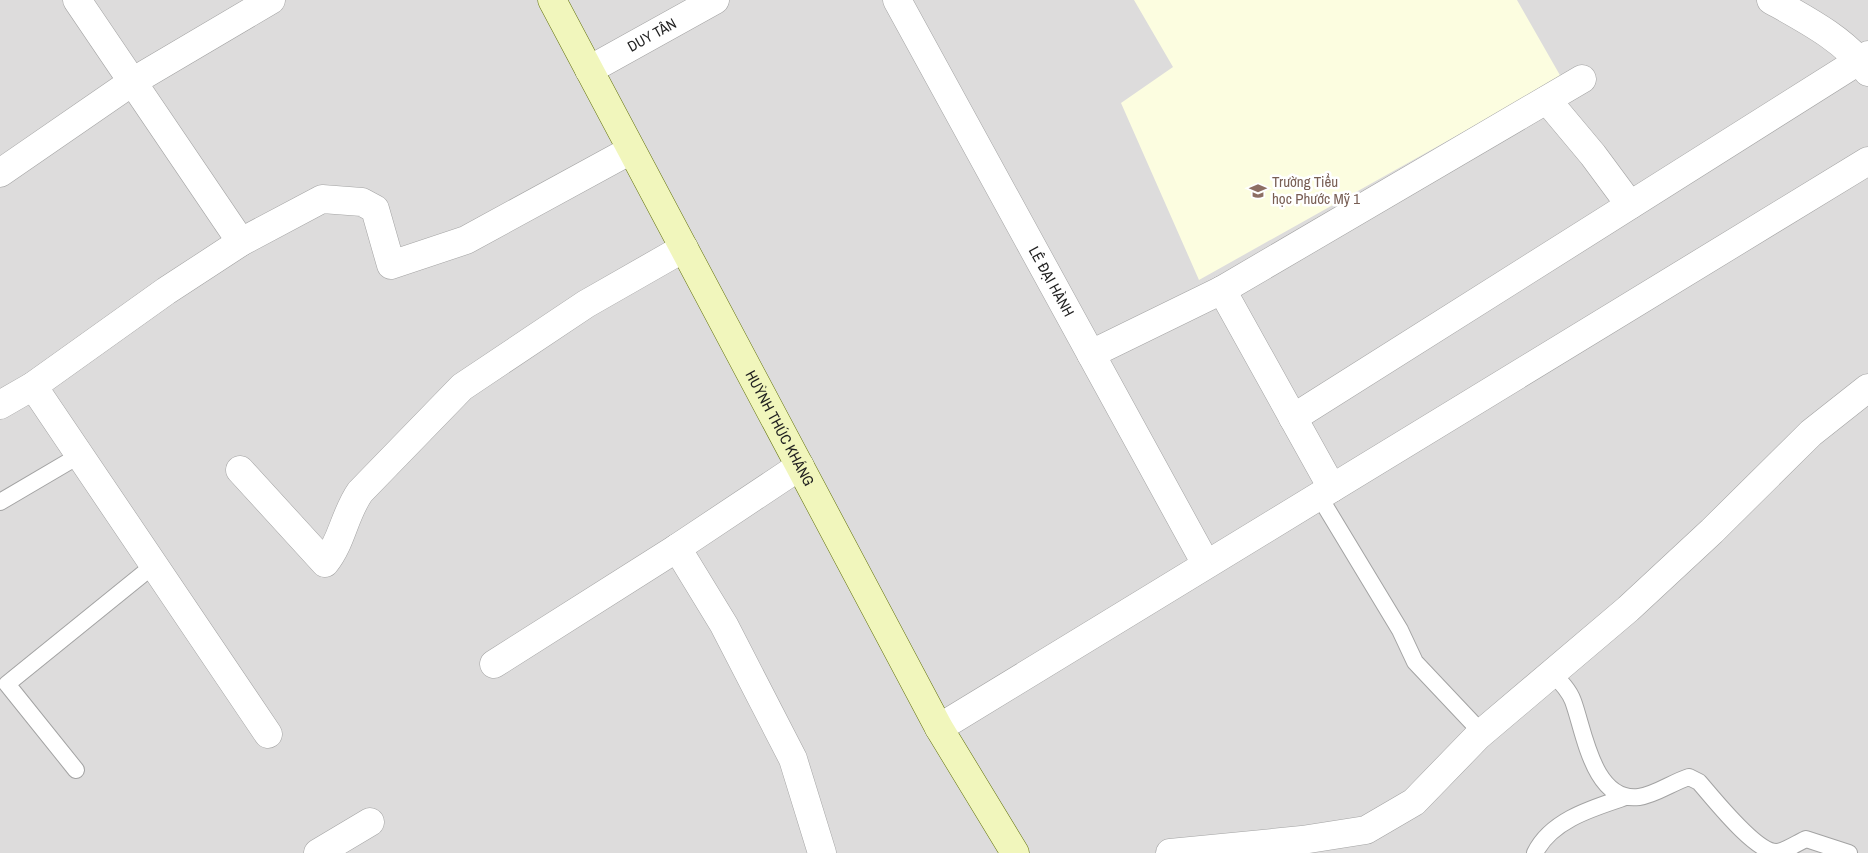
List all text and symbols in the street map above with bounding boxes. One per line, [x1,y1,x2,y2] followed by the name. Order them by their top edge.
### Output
[624,13,680,57] street label: DUY TÂN
[1272,171,1360,209] place label: Trường Tiểu học Phước Mỹ 1
[1248,181,1268,201] school or university icon: Trường Tiểu học Phước Mỹ 1
[1024,242,1079,320] street label: LÊ ĐẠI HÀNH
[741,366,820,490] street label: HUỲNH THÚC KHÁNG

